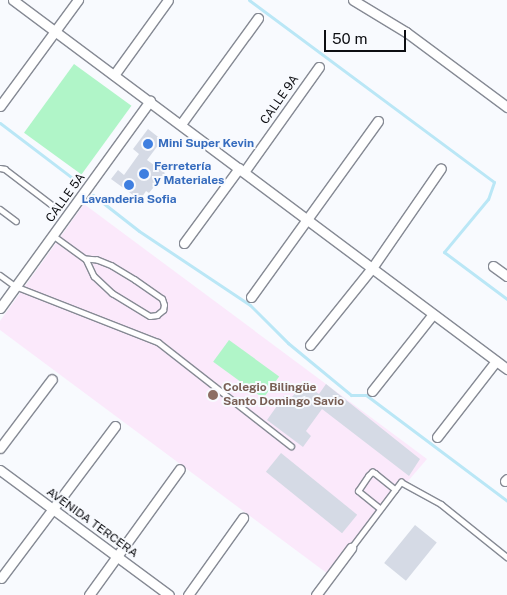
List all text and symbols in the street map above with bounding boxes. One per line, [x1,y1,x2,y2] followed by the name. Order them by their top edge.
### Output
[327,20,410,52] scale bar
[332,30,367,47] text: 50 m
[258,73,302,127] street label: CALLE 9A
[158,137,254,151] place label: Mini Super Kevin
[142,138,154,150] marker: Mini Super Kevin
[154,160,225,188] place label: Ferretería y Materiales
[138,168,150,180] marker: Ferretería y Materiales
[43,171,89,225] street label: CALLE 5A
[123,179,135,191] marker: Lavanderia Sofia
[82,193,176,207] place label: Lavanderia Sofia
[223,381,344,409] place label: Colegio Bilingüe Santo Domingo Savio
[207,389,219,401] marker: Colegio Bilingüe Santo Domingo Savio
[43,485,141,561] street label: AVENIDA TERCERA

